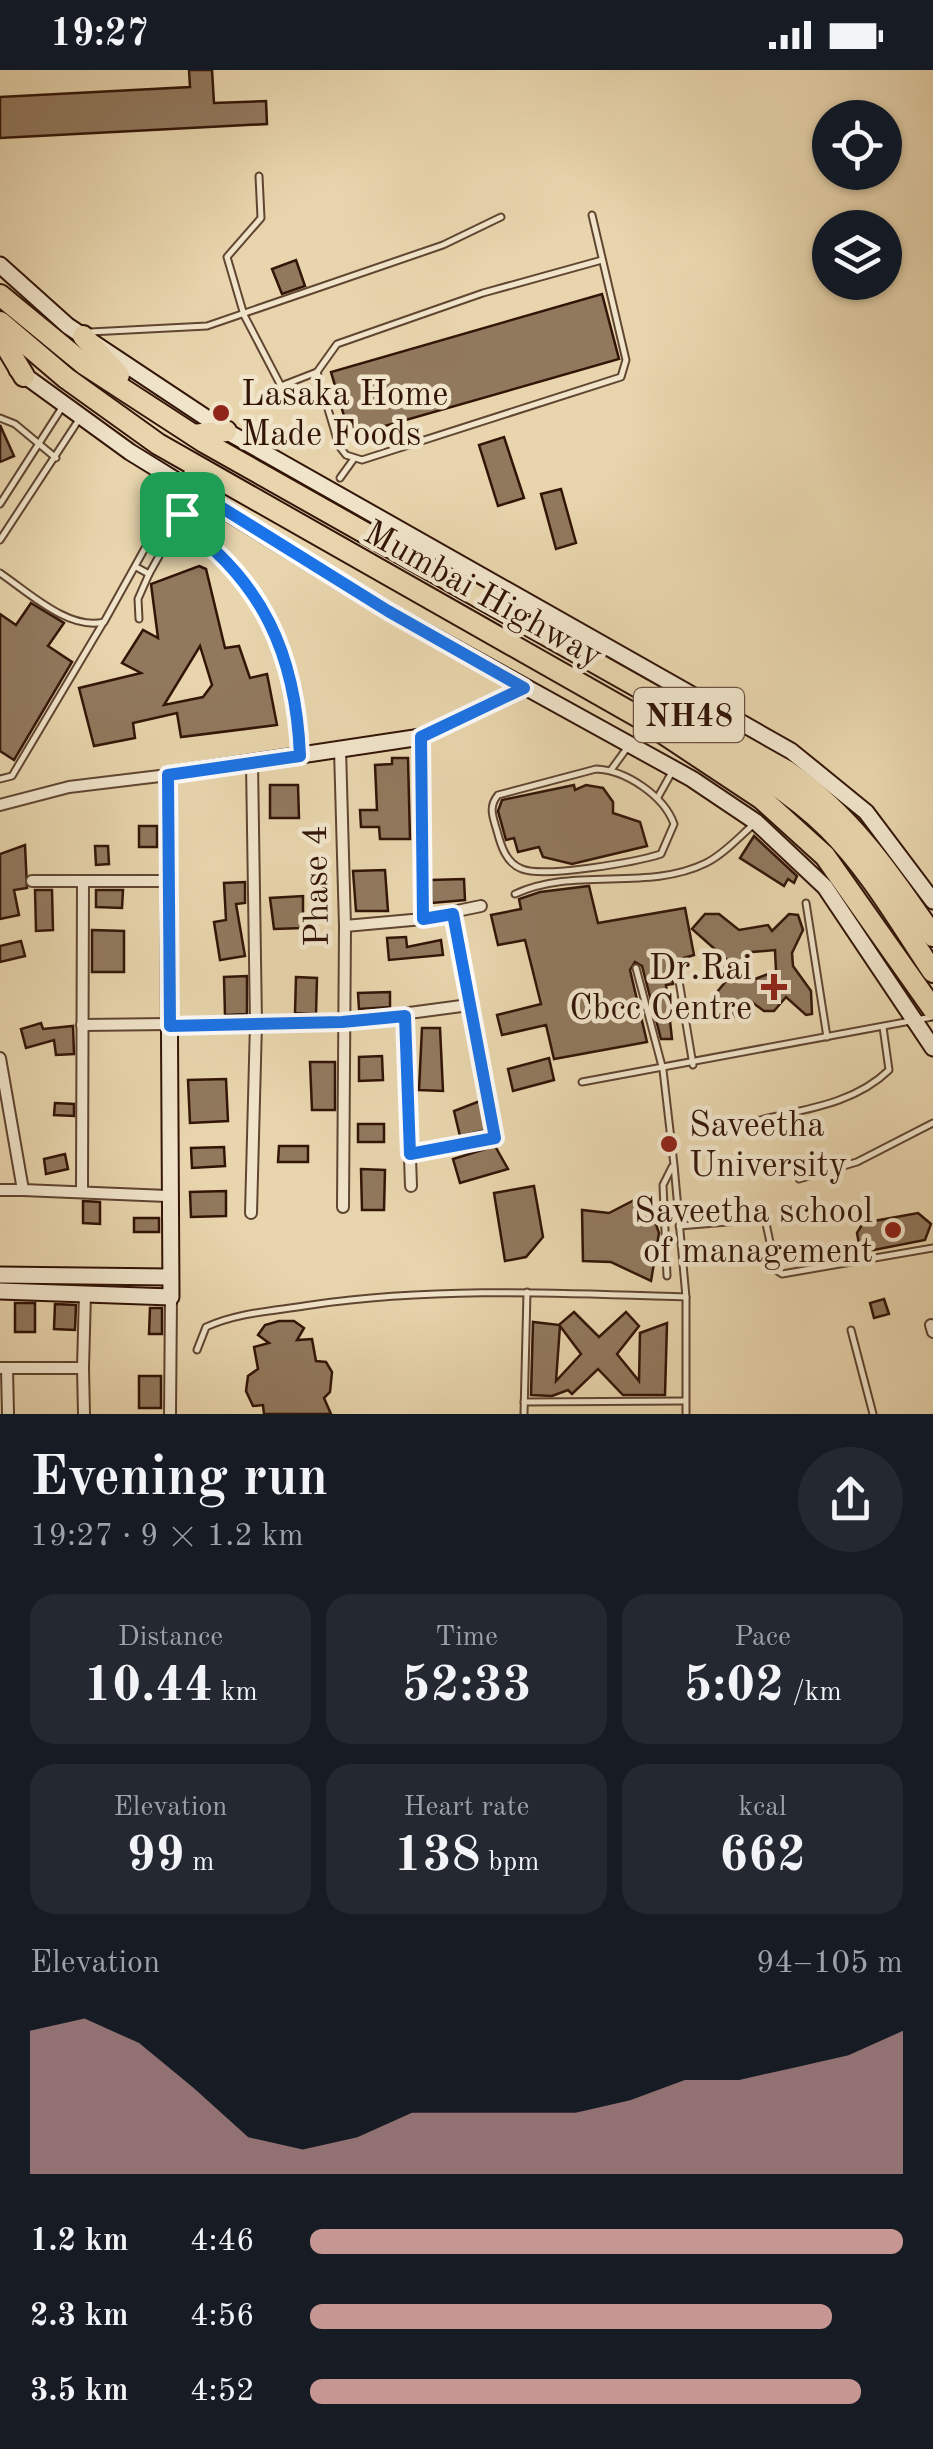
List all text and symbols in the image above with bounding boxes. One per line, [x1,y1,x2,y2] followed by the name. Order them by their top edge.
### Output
[50,16,149,54] text: 19:27
[812,100,902,300] map controls
[812,100,902,190] button: locate
[812,210,902,300] button: layers
[241,378,448,453] place label: Lasaka Home Made Foods
[210,402,232,424] marker: Lasaka Home Made Foods
[140,472,225,557] pin
[155,487,210,542] icon: arrive
[358,515,608,675] street label: Mumbai Highway
[634,688,744,742] road number: NH48
[299,825,336,947] street label: Phase 4
[569,952,752,1027] place label: Dr.Rai Cbcc Centre
[761,974,787,1000] marker: Dr.Rai Cbcc Centre
[689,1109,847,1184] place label: Saveetha University
[658,1133,680,1155] marker: Saveetha University
[634,1195,873,1270] place label: Saveetha school of management
[882,1219,904,1241] marker: Saveetha school of management
[798,1447,903,1552] button: share
[30,1452,328,1507] text: Evening run
[30,1521,304,1553] text: 19:27 · 9 × 1.2 km
[118,1624,223,1652] text: Distance
[435,1624,498,1652] text: Time
[734,1624,791,1652] text: Pace
[83,1662,213,1712] text: 10.44
[402,1662,532,1712] text: 52:33
[683,1662,784,1712] text: 5:02
[213,1679,258,1707] text: km
[784,1679,842,1707] text: /km
[114,1794,227,1822] text: Elevation
[404,1794,529,1822] text: Heart rate
[738,1794,787,1822] text: kcal
[126,1832,184,1882] text: 99
[394,1832,481,1882] text: 138
[719,1832,806,1882] text: 662
[184,1849,215,1877] text: m
[481,1849,539,1877] text: bpm
[30,1948,160,1980] text: Elevation
[756,1948,903,1980] text: 94–105 m
[30,2226,129,2258] text: 1.2 km
[190,2226,255,2258] text: 4:46
[30,2301,129,2333] text: 2.3 km
[190,2301,255,2333] text: 4:56
[30,2376,129,2408] text: 3.5 km
[190,2376,255,2408] text: 4:52

